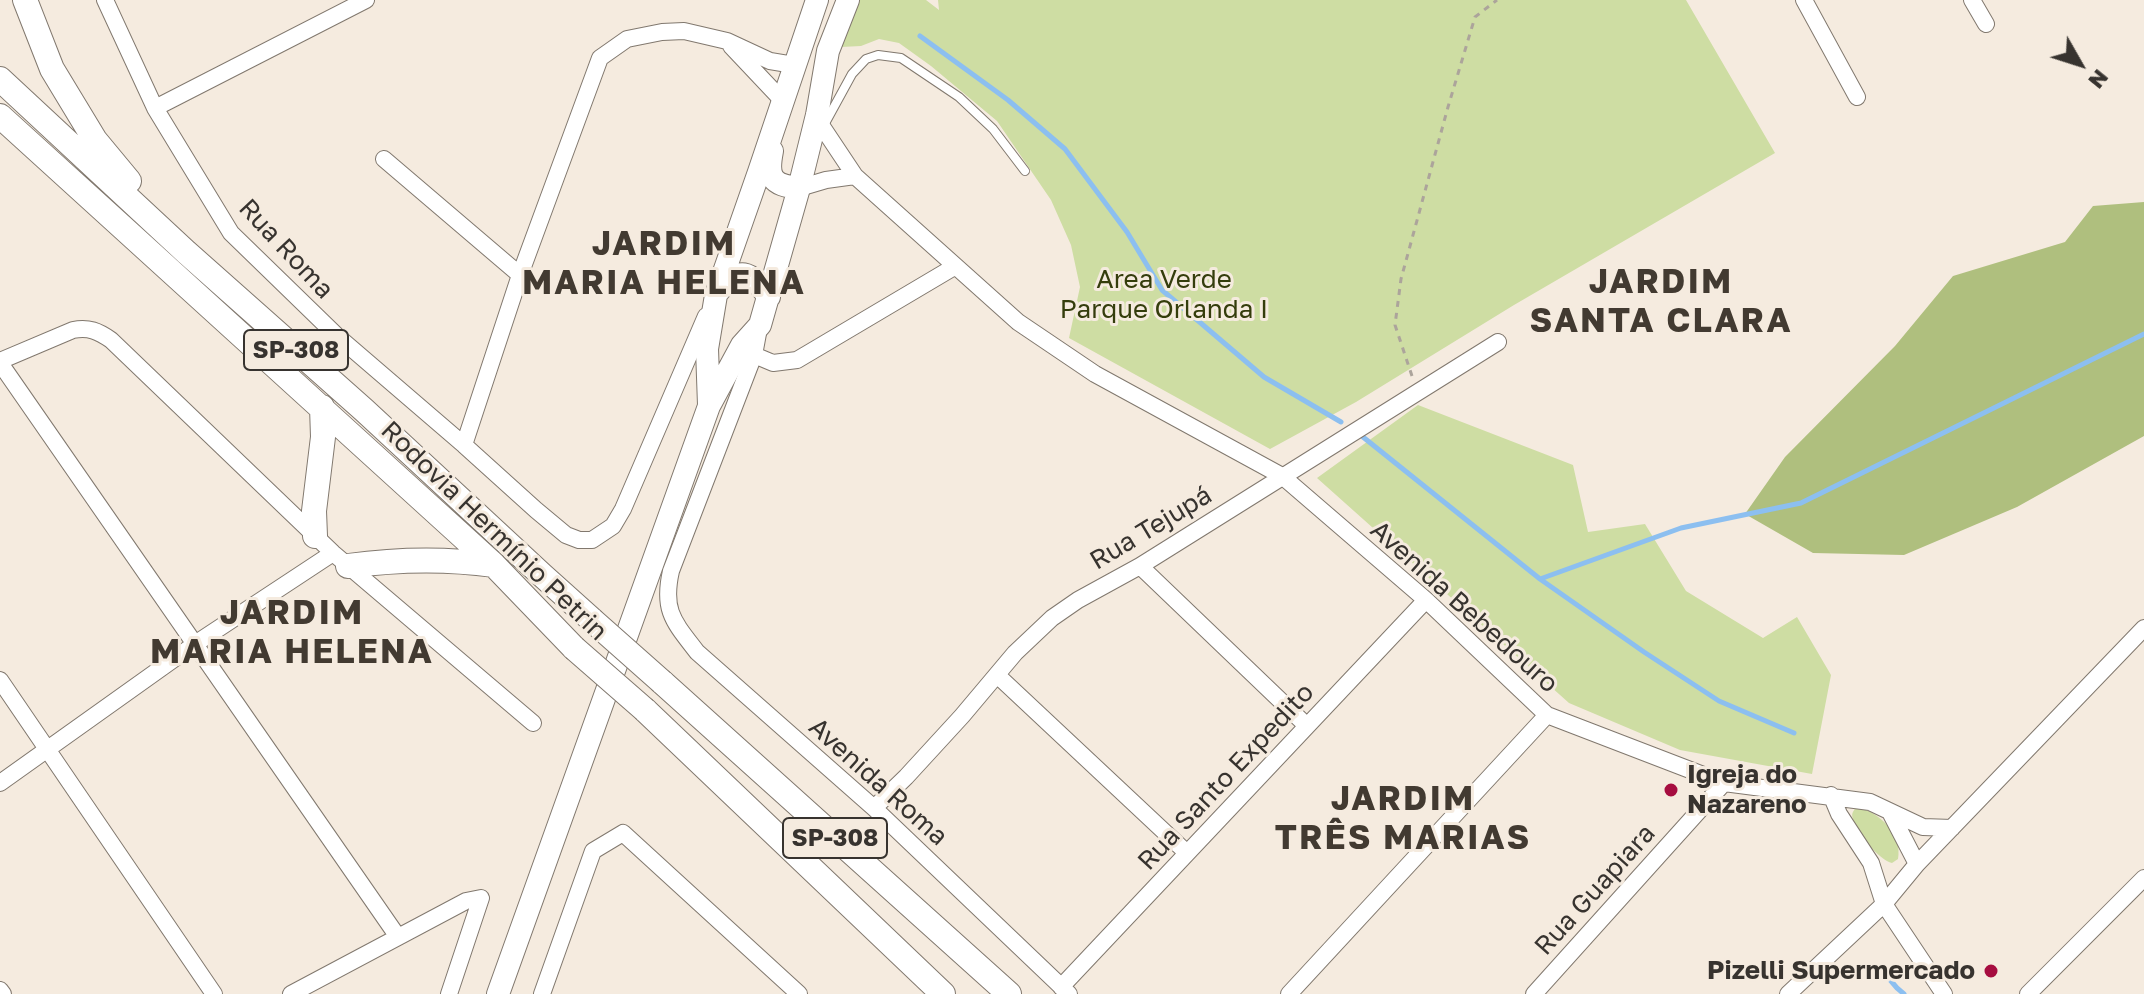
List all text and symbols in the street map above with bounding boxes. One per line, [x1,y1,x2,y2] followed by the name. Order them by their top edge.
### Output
[2040,24,2120,104] north arrow
[2083,64,2115,94] text: N
[232,193,340,305] street label: Rua Roma
[522,224,806,304] district label: JARDIM MARIA HELENA
[1529,262,1793,342] district label: JARDIM SANTA CLARA
[1060,264,1268,326] park label: Area Verde Parque Orlanda I
[244,330,348,370] road number: SP-308
[374,415,614,647] street label: Rodovia Hermínio Petrin
[1085,480,1217,576] street label: Rua Tejupá
[1364,515,1564,699] street label: Avenida Bebedouro
[150,593,434,672] district label: JARDIM MARIA HELENA
[1131,677,1321,877] street label: Rua Santo Expedito
[802,712,954,852] street label: Avenida Roma
[1687,759,1807,820] place label: Igreja do Nazareno
[1275,779,1531,858] district label: JARDIM TRÊS MARIAS
[1662,781,1680,799] marker: Igreja do Nazareno
[783,818,887,858] road number: SP-308
[1528,818,1662,962] street label: Rua Guapiara
[1707,955,1975,987] place label: Pizelli Supermercado
[1982,962,2000,980] marker: Pizelli Supermercado

